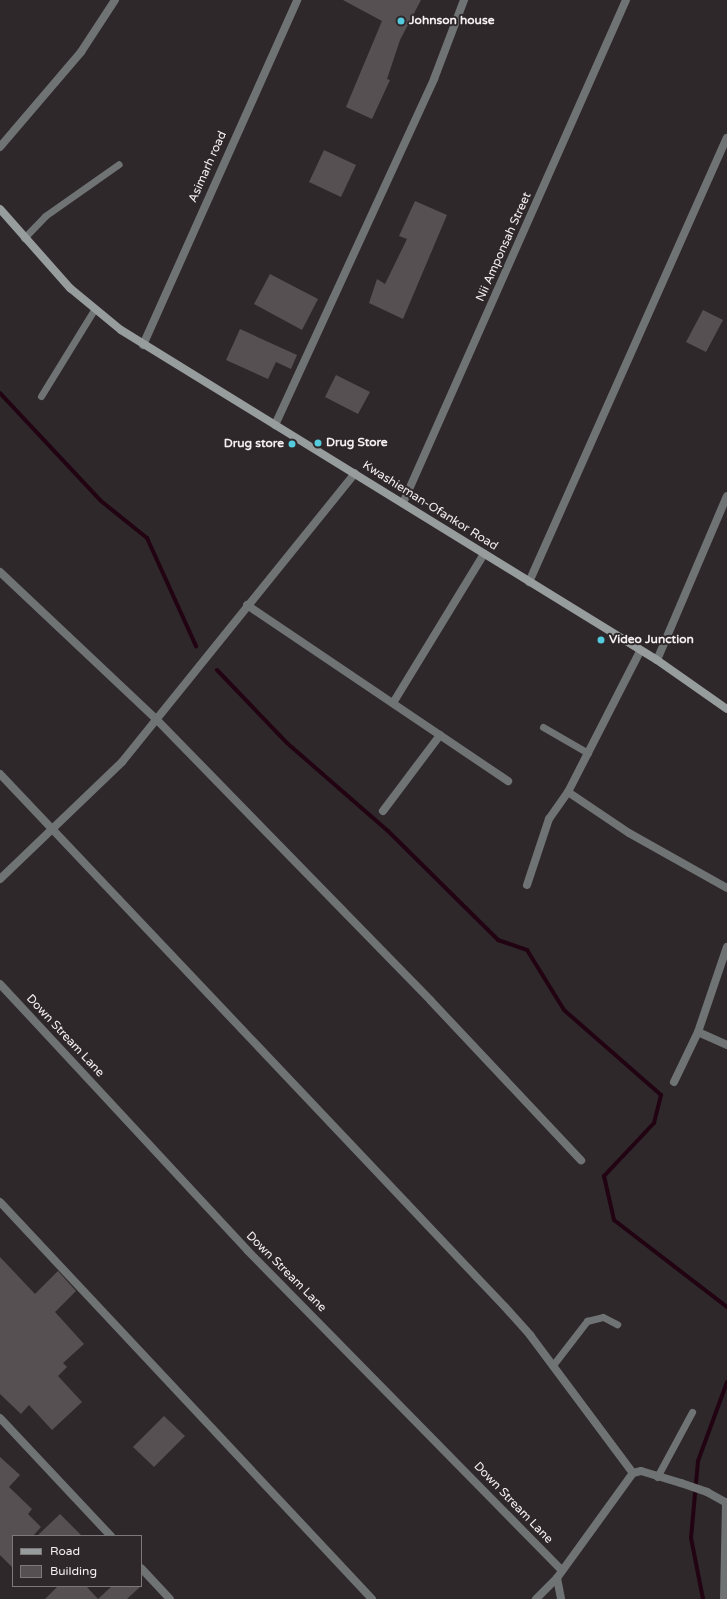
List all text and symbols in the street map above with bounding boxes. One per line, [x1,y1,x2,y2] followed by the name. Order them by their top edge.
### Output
[409,14,494,28] place label: Johnson house
[396,16,406,26] marker: Johnson house
[186,129,230,205] street label: Asimarh road
[473,190,535,304] street label: Nii Amponsah Street
[326,436,388,450] place label: Drug Store
[224,437,284,451] place label: Drug store
[313,438,323,448] marker: Drug Store
[287,439,297,449] marker: Drug store
[360,458,500,554] street label: Kwashieman-Ofankor Road
[609,633,694,647] place label: Video Junction
[596,635,606,645] marker: Video Junction
[23,992,107,1080] street label: Down Stream Lane
[243,1229,329,1315] street label: Down Stream Lane
[470,1459,556,1547] street label: Down Stream Lane
[12,1535,142,1587] legend
[50,1544,80,1558] text: Road
[50,1564,97,1578] text: Building

